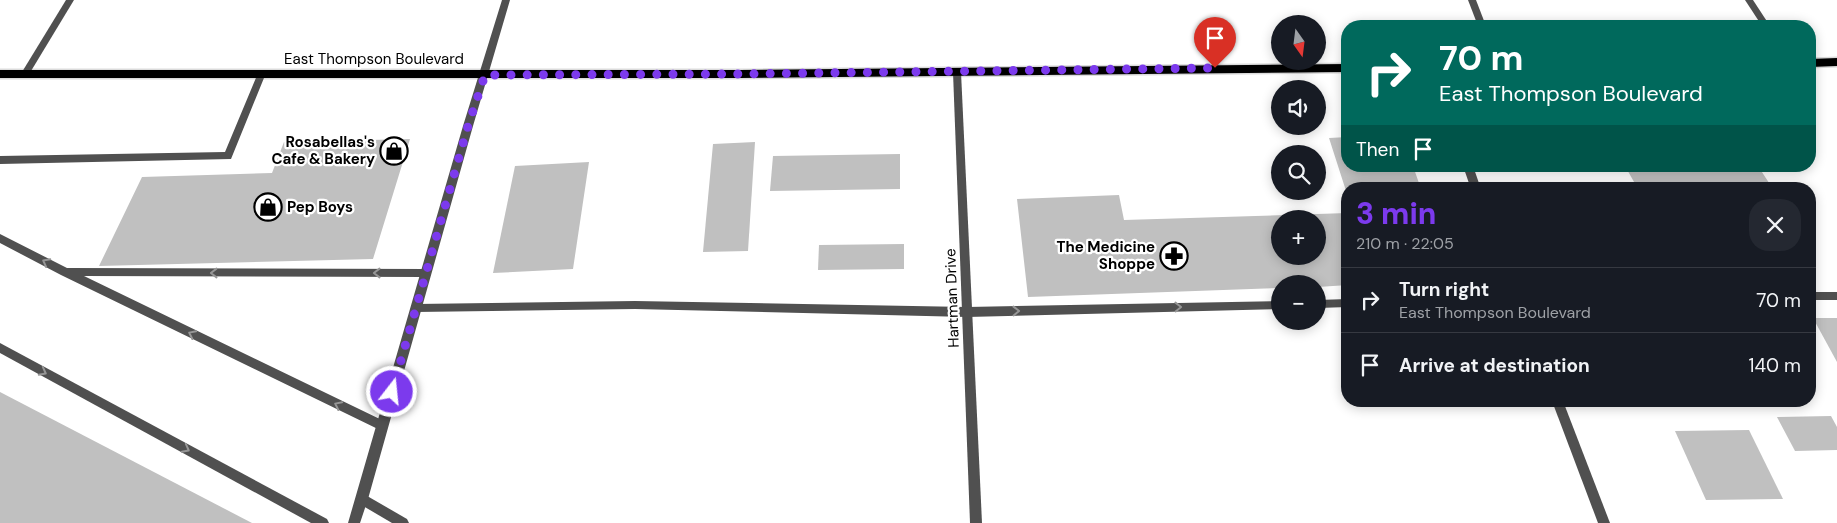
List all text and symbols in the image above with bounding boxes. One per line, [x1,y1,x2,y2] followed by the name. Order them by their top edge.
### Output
[1271,15,1326,70] north arrow
[1271,15,1326,330] map controls
[1194,17,1236,68] pin
[1201,24,1229,52] icon: arrive
[1439,35,1523,81] text: 70 m
[1356,40,1421,105] icon: right
[284,49,464,69] street label: East Thompson Boulevard
[1439,79,1703,108] text: East Thompson Boulevard
[1271,80,1326,135] button: sound
[271,132,375,169] place label: Rosabellas's Cafe & Bakery
[1409,135,1437,163] icon: arrive
[379,136,409,166] shop icon: Rosabellas's Cafe & Bakery
[1356,137,1399,162] text: Then
[1271,145,1326,200] button: search
[253,192,283,222] shop icon: Pep Boys
[1356,194,1436,233] text: 3 min
[287,197,353,217] place label: Pep Boys
[1749,199,1801,251] button: close
[1271,210,1326,265] button: +
[1356,233,1454,254] text: 210 m · 22:05
[1056,237,1155,274] place label: The Medicine Shoppe
[1159,241,1189,271] pharmacy icon: The Medicine Shoppe
[940,248,964,348] street label: Hartman Drive
[42,258,51,268] one-way arrow
[210,268,218,278] one-way arrow
[373,268,380,278] one-way arrow
[1271,275,1326,330] button: −
[1399,277,1489,302] text: Turn right
[1356,286,1384,314] icon: right
[1756,288,1801,313] text: 70 m
[1175,302,1183,312] one-way arrow
[1399,302,1591,323] text: East Thompson Boulevard
[1012,306,1020,316] one-way arrow
[188,329,197,340] one-way arrow
[1356,351,1384,379] icon: arrive
[1399,353,1590,378] text: Arrive at destination
[1749,353,1801,378] text: 140 m
[38,365,47,375] one-way arrow
[365,365,417,417] position arrow
[334,400,343,411] one-way arrow
[181,443,190,453] one-way arrow

